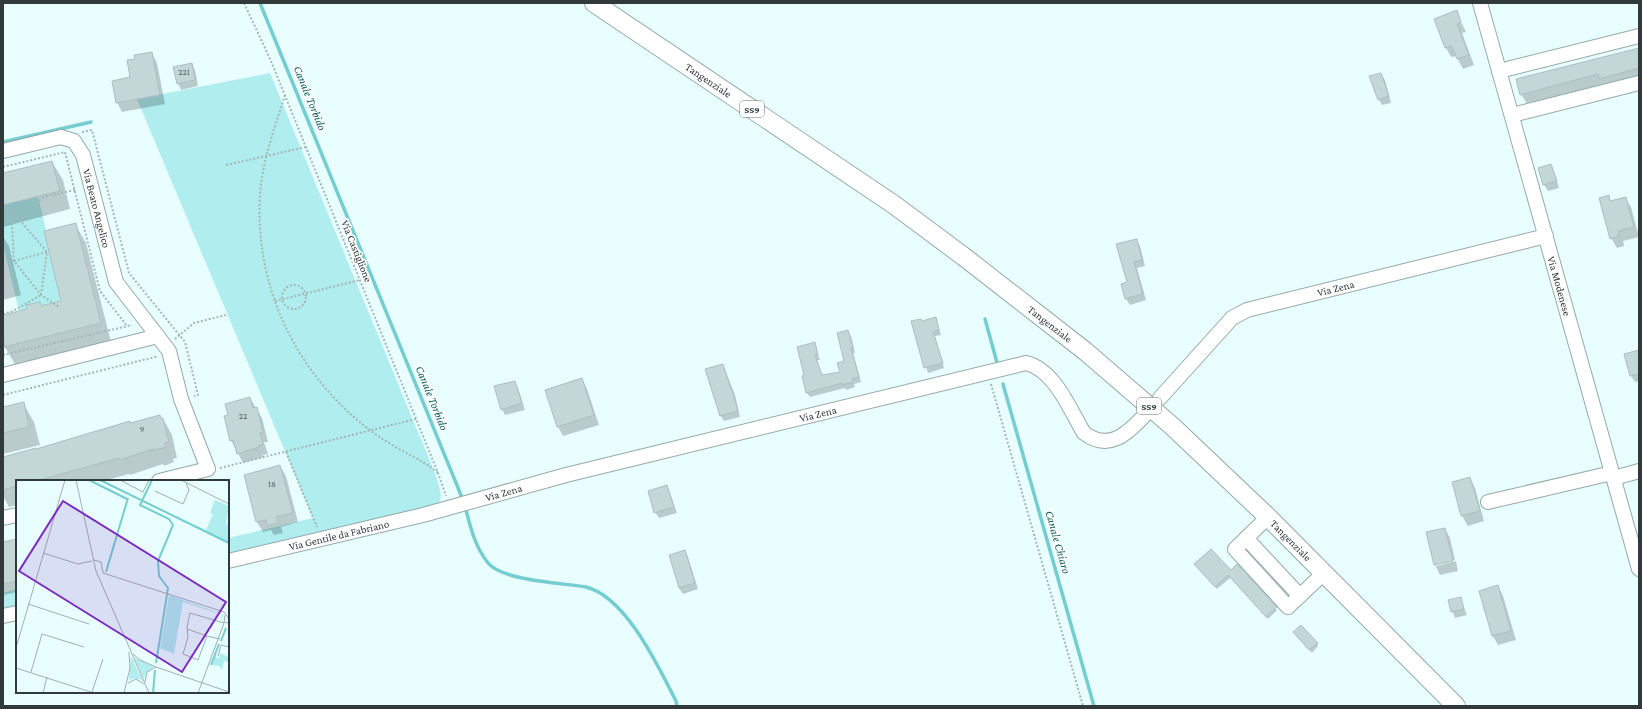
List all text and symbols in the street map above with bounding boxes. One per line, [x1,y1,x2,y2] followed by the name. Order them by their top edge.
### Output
[683,60,734,100] street label: Tangenziale
[291,64,329,132] water label: Canale Torbido
[178,67,190,77] house number: 221
[740,101,764,117] road number: SS9
[81,167,113,250] street label: Via Beato Angelico
[338,218,375,284] street label: Via Castiglione
[1545,255,1574,317] street label: Via Modenese
[1316,278,1355,298] street label: Via Zena
[1026,303,1075,345] street label: Tangenziale
[413,364,451,432] water label: Canale Torbido
[1137,398,1161,414] road number: SS9
[798,403,838,424] street label: Via Zena
[239,411,247,421] house number: 22
[140,424,145,434] house number: 9
[268,479,276,489] house number: 18
[16,480,229,693] inset map
[484,482,523,503] street label: Via Zena
[1042,509,1074,575] water label: Canale Chiaro
[288,517,391,552] street label: Via Gentile da Fabriano
[1268,517,1314,563] street label: Tangenziale

